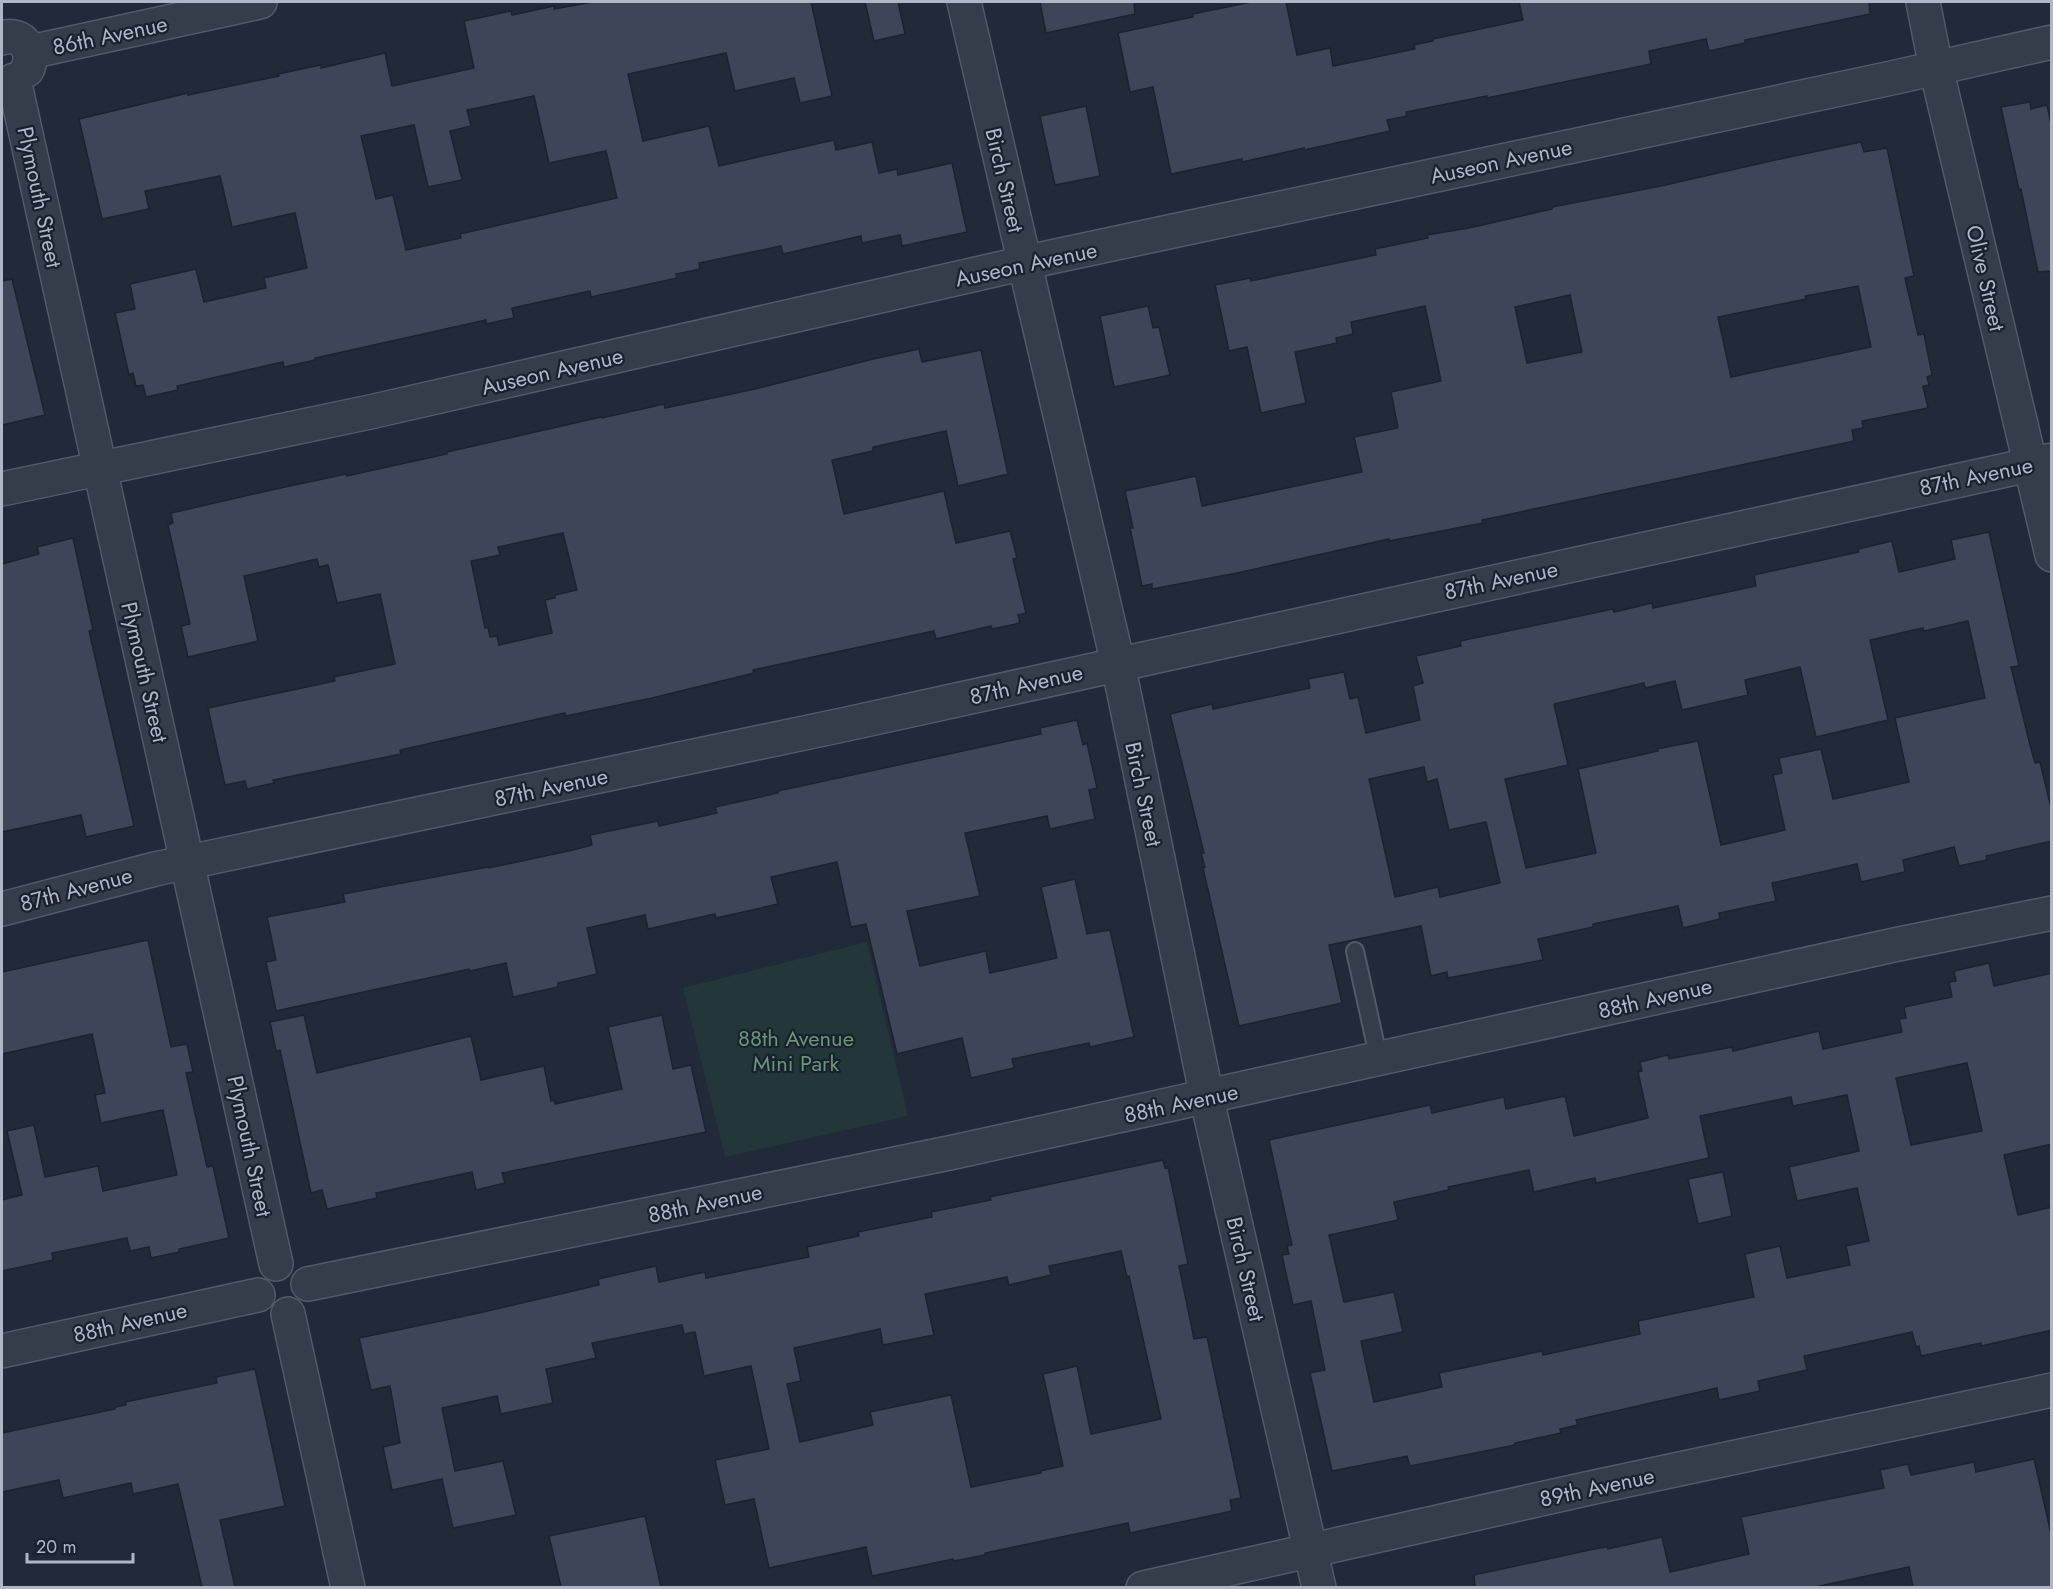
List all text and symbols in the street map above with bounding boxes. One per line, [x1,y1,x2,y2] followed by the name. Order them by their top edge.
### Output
[50,7,170,63] street label: 86th Avenue
[9,124,71,271] street label: Plymouth Street
[977,125,1033,236] street label: Birch Street
[1427,130,1575,192] street label: Auseon Avenue
[1958,222,2014,335] street label: Olive Street
[952,233,1100,295] street label: Auseon Avenue
[478,339,626,403] street label: Auseon Avenue
[1916,448,2036,504] street label: 87th Avenue
[1441,552,1561,608] street label: 87th Avenue
[113,599,177,746] street label: Plymouth Street
[966,655,1086,713] street label: 87th Avenue
[1117,739,1171,850] street label: Birch Street
[491,759,611,815] street label: 87th Avenue
[16,859,136,919] street label: 87th Avenue
[1595,969,1715,1027] street label: 88th Avenue
[738,1022,854,1079] park label: 88th Avenue Mini Park
[219,1073,281,1220] street label: Plymouth Street
[1121,1075,1241,1131] street label: 88th Avenue
[645,1175,765,1231] street label: 88th Avenue
[1218,1214,1274,1325] street label: Birch Street
[70,1293,190,1351] street label: 88th Avenue
[1537,1459,1657,1515] street label: 89th Avenue
[27,1526,134,1564] scale bar
[36,1534,76,1560] text: 20 m

